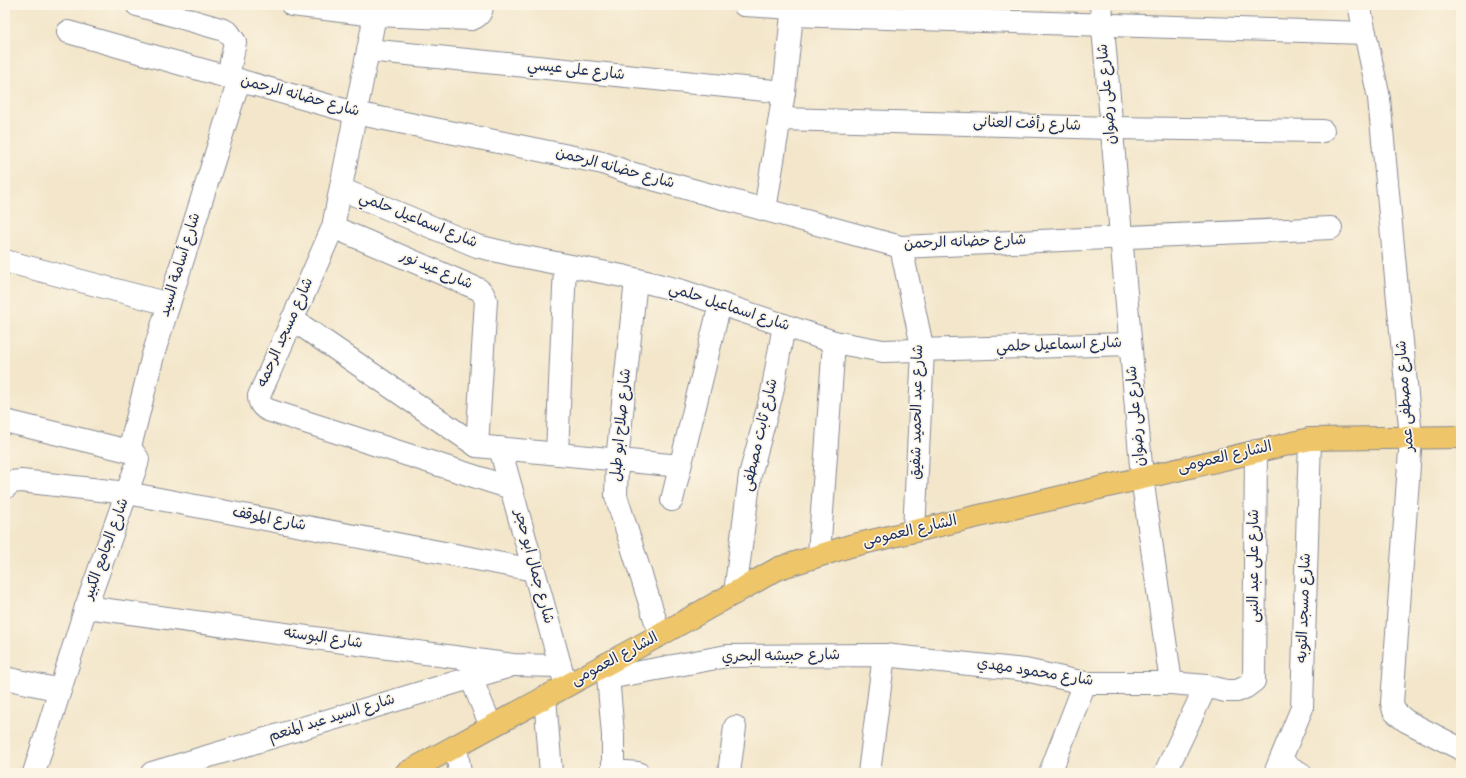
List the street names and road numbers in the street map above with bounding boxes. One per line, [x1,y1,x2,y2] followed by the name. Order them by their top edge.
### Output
[1093,43,1123,145] street label: شارع على رضوان
[526,55,626,87] street label: شارع على عيسي
[238,71,362,123] street label: شارع حضانه الرحمن
[973,112,1081,138] street label: شارع رأفت العنانى
[553,143,677,195] street label: شارع حضانه الرحمن
[355,187,481,255] street label: شارع اسماعيل حلمي
[155,210,207,320] street label: شارع أسامة السيد
[903,230,1027,256] street label: شارع حضانه الرحمن
[395,245,476,296] street label: شارع عيد نور
[252,274,320,392] street label: شارع مسجد الرحمه
[666,278,792,338] street label: شارع اسماعيل حلمي
[996,333,1122,359] street label: شارع اسماعيل حلمي
[1391,340,1421,454] street label: شارع مصطفى عمر
[906,344,930,480] street label: شارع عبد الحميد شفيق
[1122,365,1152,467] street label: شارع على رضوان
[606,367,638,483] street label: شارع صلاح ابو طبل
[737,377,785,493] street label: شارع ثابت مصطفى
[1176,436,1274,480] street label: الشارع العمومى
[78,495,136,605] street label: شارع الجامع الكبير
[230,502,308,538] street label: شارع الموقف
[507,505,559,627] street label: شارع جمال ابو حجر
[1244,509,1266,623] street label: شارع على عبد النبى
[861,510,959,554] street label: الشارع العمومى
[1292,553,1318,663] street label: شارع مسجد التوبه
[282,623,364,655] street label: شارع البوسته
[567,628,663,692] street label: الشارع العمومى
[722,645,840,669] street label: شارع حبيشه البحري
[975,653,1095,693] street label: شارع محمود مهدي
[266,689,398,749] street label: شارع السيد عبد المنعم

